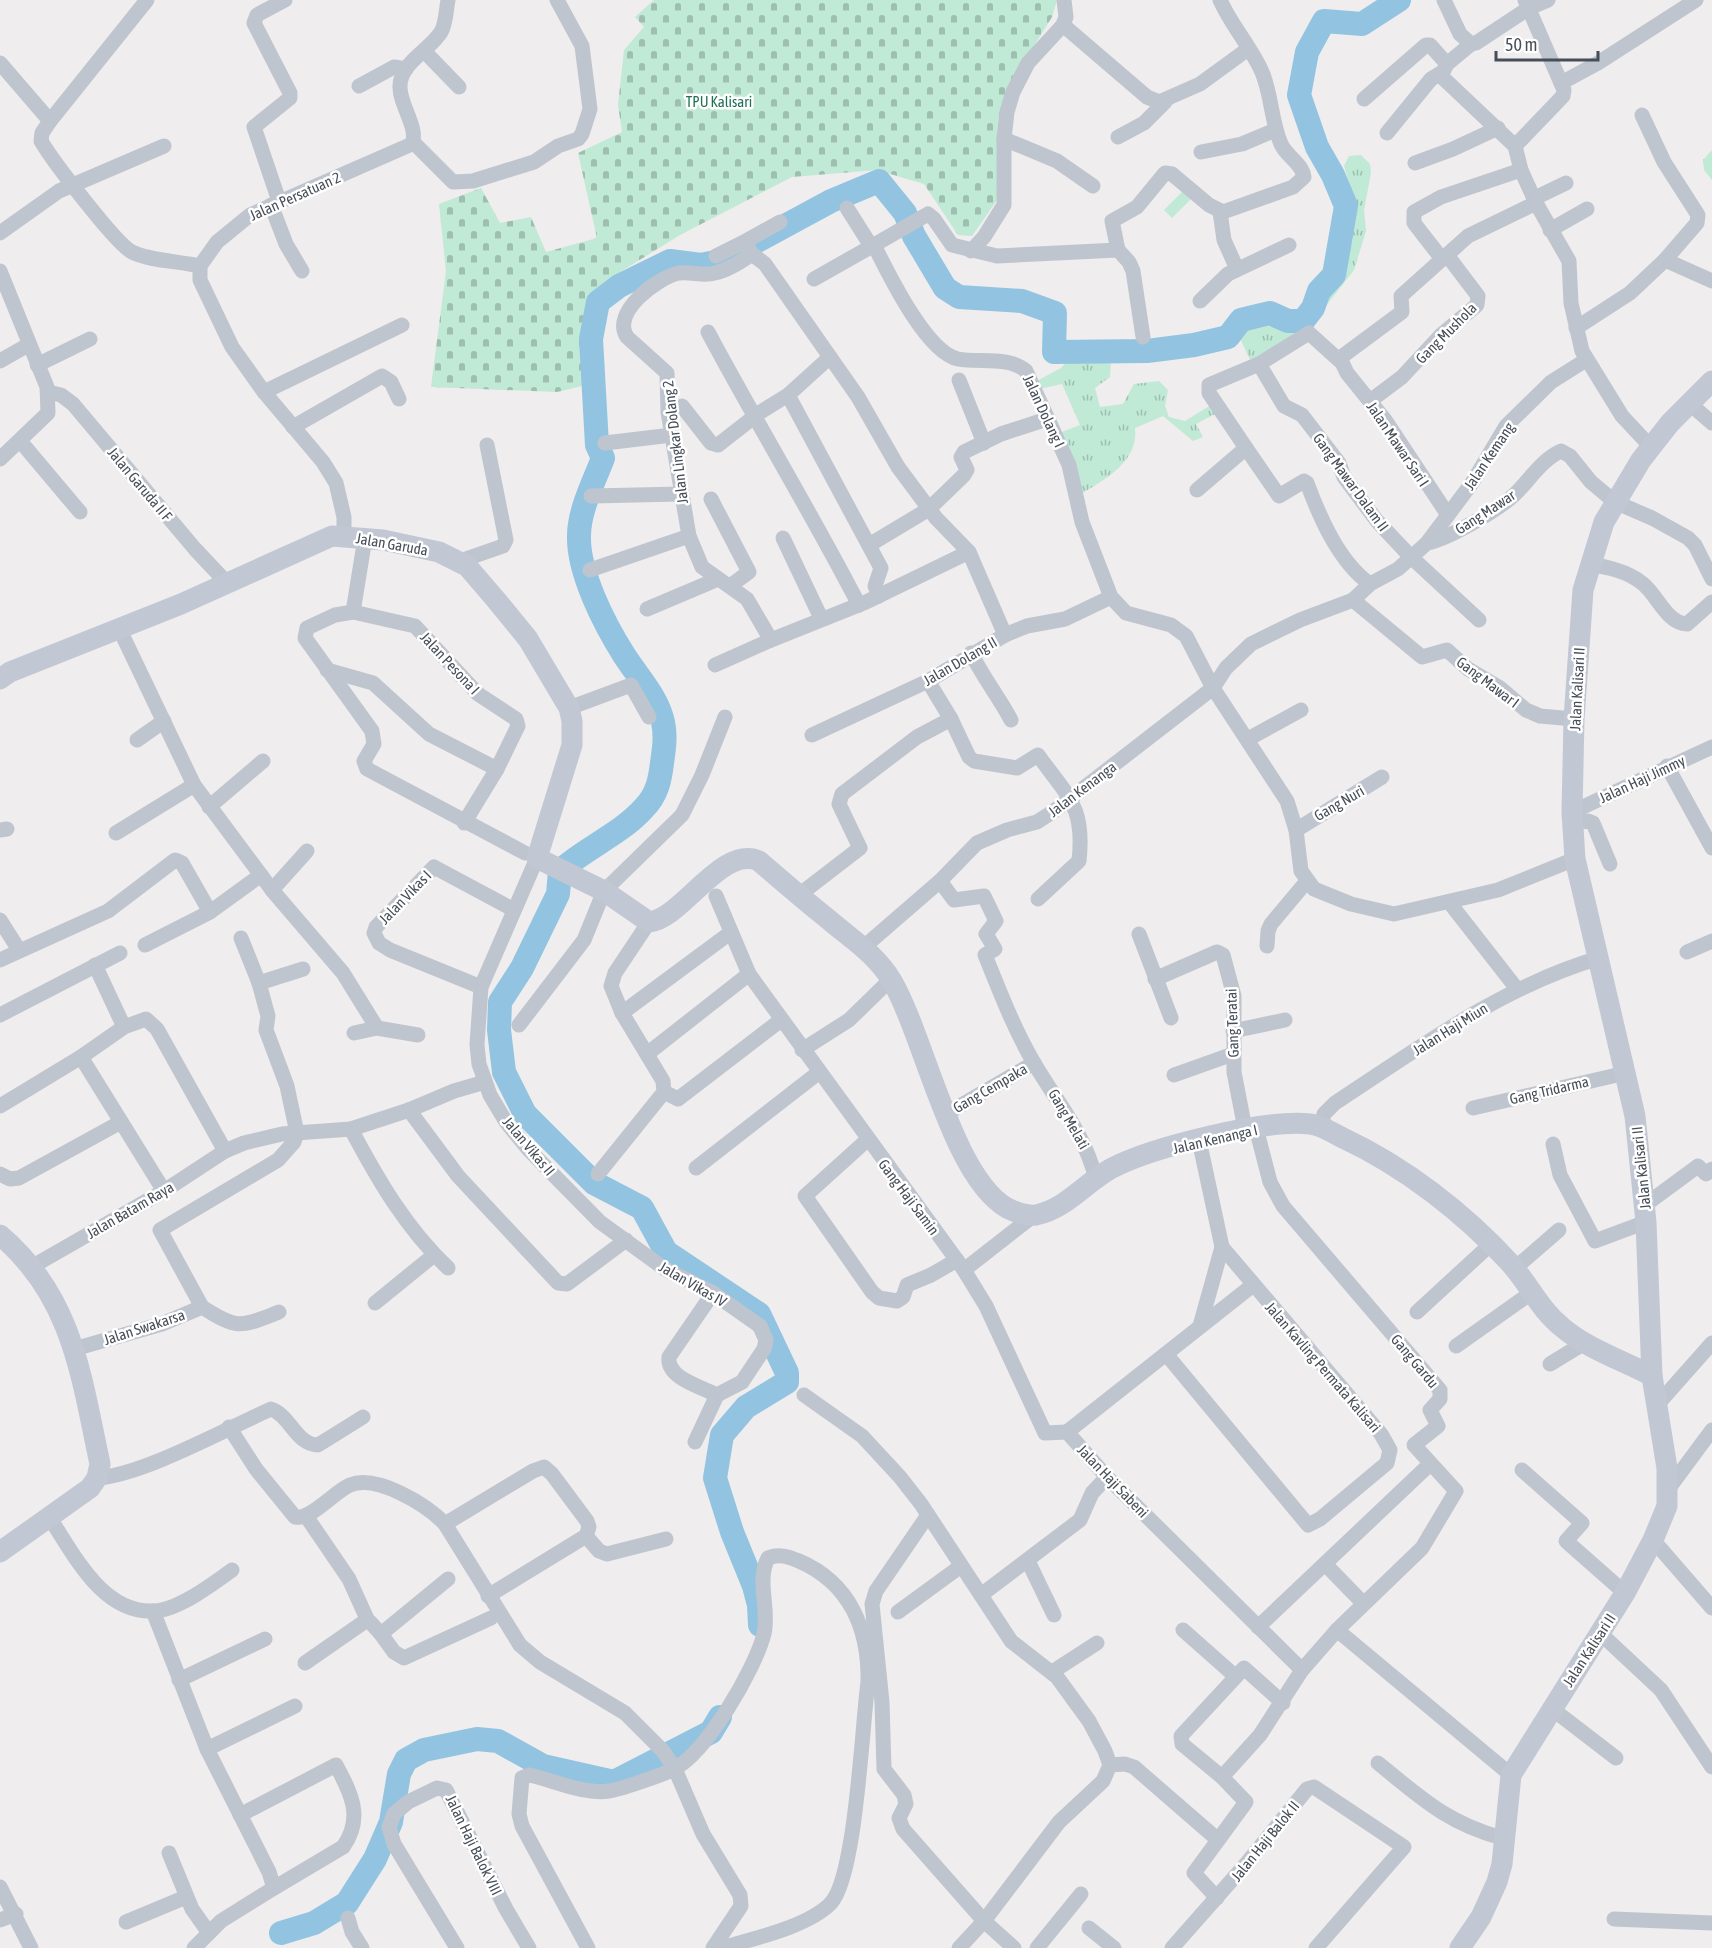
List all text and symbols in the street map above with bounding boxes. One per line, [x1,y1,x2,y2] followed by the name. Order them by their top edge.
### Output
[1496,24,1598,62] scale bar
[1505,34,1537,55] text: 50 m
[686,93,752,110] park label: TPU Kalisari
[247,168,343,224] street label: Jalan Persatuan 2
[1412,299,1480,367] street label: Gang Mushola
[1020,372,1068,450] street label: Jalan Dolang I
[659,379,691,505] street label: Jalan Lingkar Dolang 2
[1363,398,1433,490] street label: Jalan Mawar Sari I
[1460,419,1518,493] street label: Jalan Kemang
[1310,430,1392,534] street label: Gang Mawar Dalam II
[104,444,176,524] street label: Jalan Garuda II F
[1452,486,1519,538] street label: Gang Mawar
[355,529,429,559] street label: Jalan Garuda
[417,628,483,698] street label: Jalan Pesona I
[920,633,1000,689] street label: Jalan Dolang II
[1566,647,1588,731] street label: Jalan Kalisari II
[1453,653,1523,711] street label: Gang Mawar I
[1596,752,1688,806] street label: Jalan Haji Jimmy
[1045,758,1119,820] street label: Jalan Kenanga
[1311,782,1367,824] street label: Gang Nuri
[375,867,435,927] street label: Jalan Vikas I
[1222,988,1242,1058] street label: Gang Teratai
[1410,999,1490,1059] street label: Jalan Haji Miun
[950,1060,1030,1116] street label: Gang Cempaka
[1508,1073,1590,1107] street label: Gang Tridarma
[1045,1086,1093,1152] street label: Gang Melati
[500,1113,558,1179] street label: Jalan Vikas II
[1171,1121,1259,1157] street label: Jalan Kenanga I
[1628,1126,1654,1210] street label: Jalan Kalisari II
[875,1156,943,1238] street label: Gang Haji Samin
[83,1178,177,1242] street label: Jalan Batam Raya
[656,1258,730,1310] street label: Jalan Vikas IV
[1262,1299,1384,1435] street label: Jalan Kavling Permata Kalisari
[101,1306,187,1348] street label: Jalan Swakarsa
[1388,1331,1442,1391] street label: Gang Gardu
[1074,1441,1152,1521] street label: Jalan Haji Sabeni
[1559,1610,1619,1690] street label: Jalan Kalisari II
[442,1792,506,1898] street label: Jalan Haji Balok VIII
[1228,1798,1302,1884] street label: Jalan Haji Balok II

